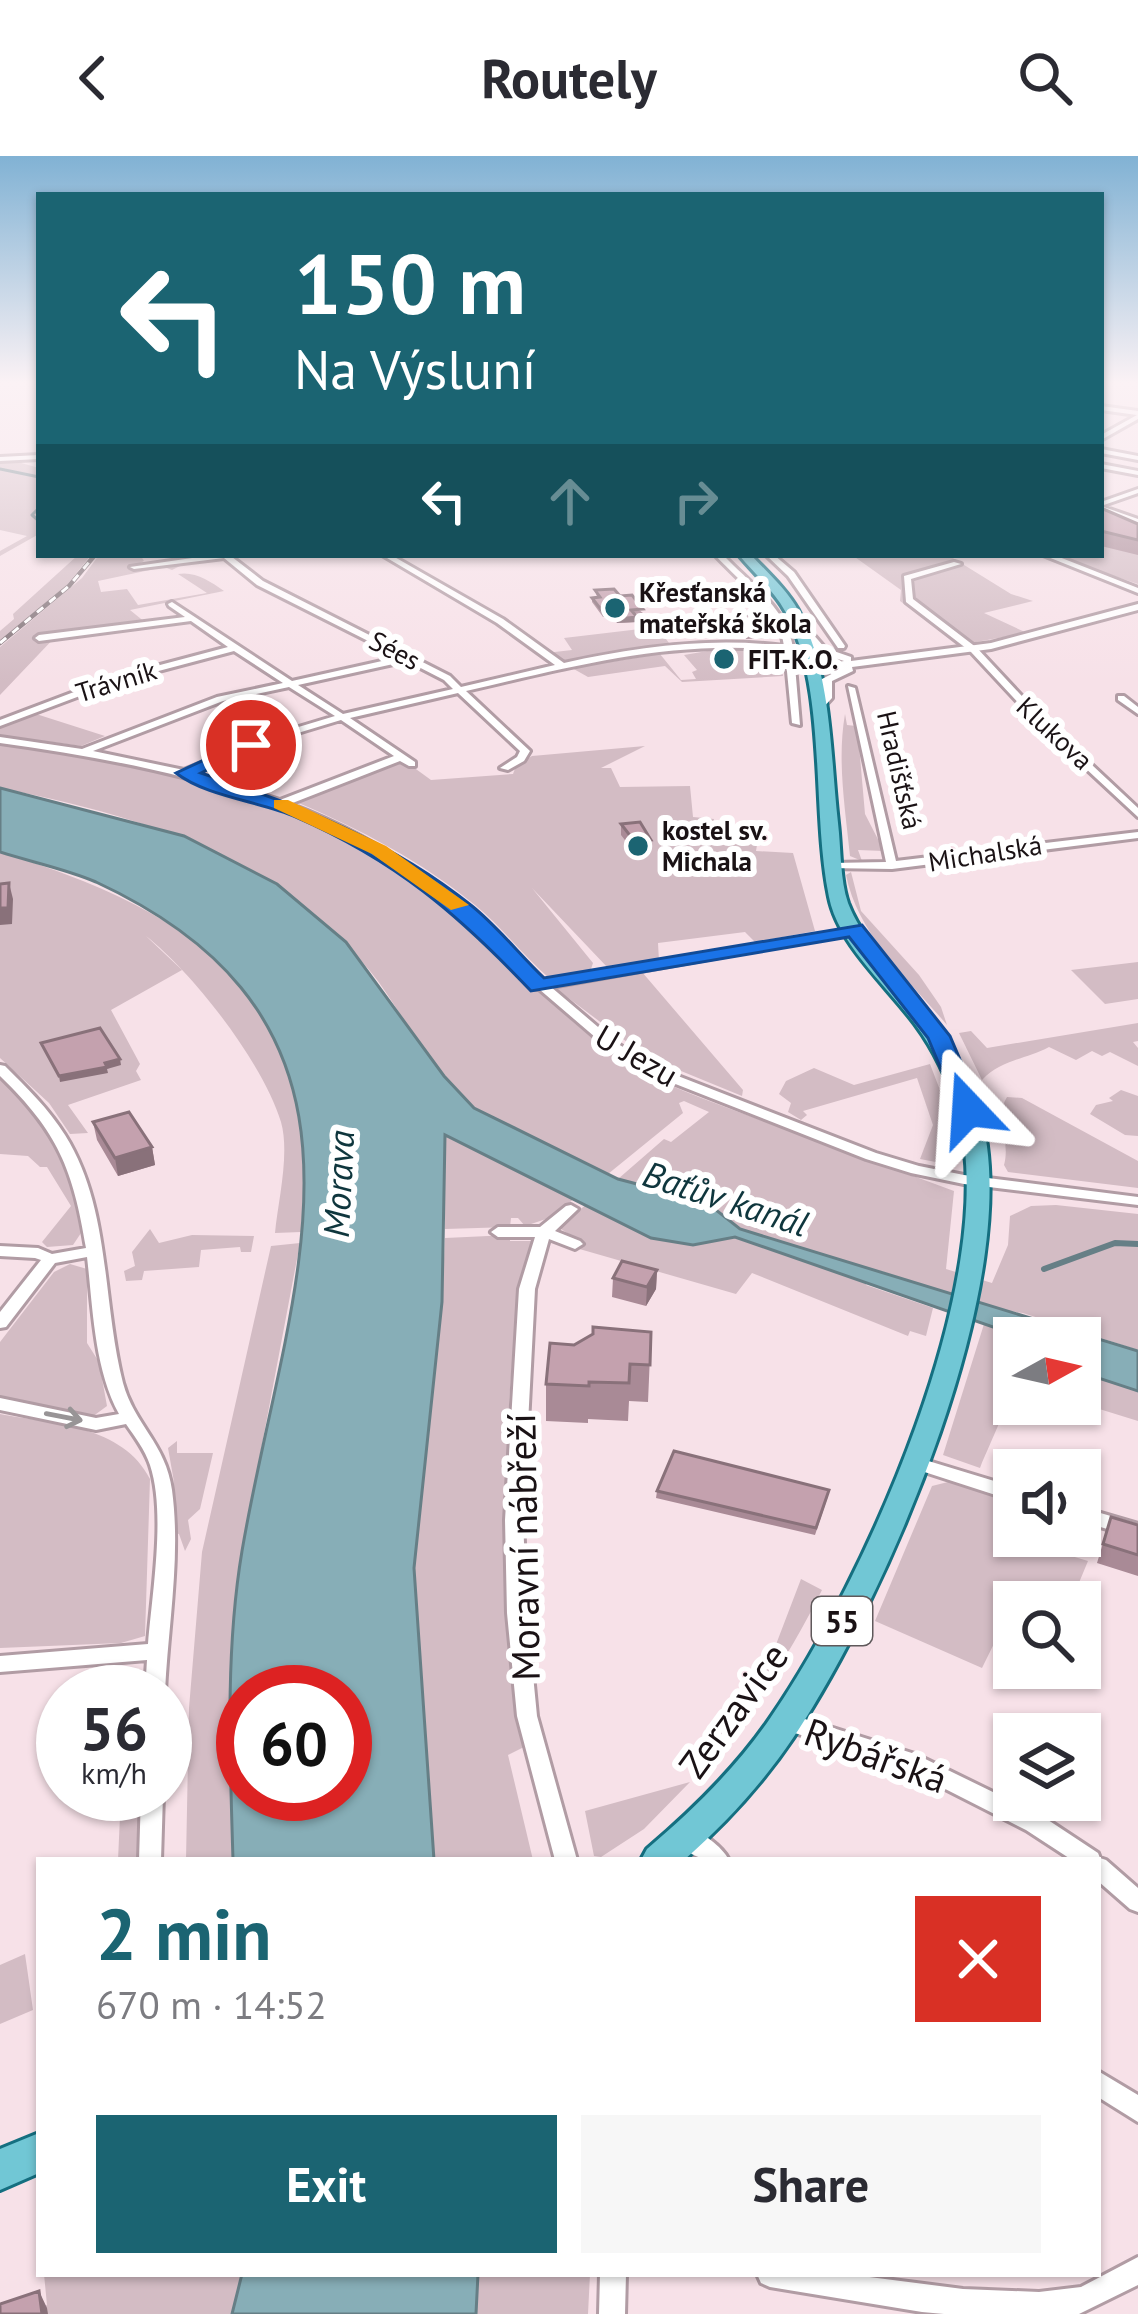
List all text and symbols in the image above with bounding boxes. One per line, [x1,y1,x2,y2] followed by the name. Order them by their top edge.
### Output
[481,43,657,113] text: Routely
[60,45,126,111] icon: back
[1012,45,1078,111] icon: search
[294,228,526,337] text: 150 m
[96,240,252,396] icon: left
[294,334,536,404] text: Na Výsluní
[411,468,477,534] icon: left
[537,468,603,534] icon: ahead
[663,468,729,534] icon: right
[639,575,812,640] place label: Křesťanská mateřská škola
[602,595,628,621] marker: Křesťanská mateřská škola
[364,623,426,677] street label: Sées
[748,642,838,676] place label: FIT-K.O.
[711,646,737,672] marker: FIT-K.O.
[71,653,161,709] street label: Trávník
[1010,689,1100,777] street label: Klukova
[200,694,302,796] pin
[870,707,930,833] street label: Hradišťská
[218,712,284,778] icon: arrive
[662,813,768,878] place label: kostel sv. Michala
[926,827,1044,879] street label: Michalská
[625,833,651,859] marker: kostel sv. Michala
[588,1014,686,1096] street label: U Jezu
[905,1046,1031,1172] position arrow
[312,1129,364,1239] water label: Morava
[638,1149,815,1247] water label: Baťův kanál
[993,1317,1101,1425] north arrow
[993,1317,1101,1821] map controls
[43,1407,82,1429] one-way arrow
[495,1413,551,1681] street label: Moravní nábřeží
[993,1449,1101,1557] button: sound
[993,1581,1101,1689] button: search
[812,1597,872,1645] road number: 55
[667,1632,799,1788] street label: Zerzavice
[216,1665,372,1821] speed limit sign: 60
[80,1689,148,1767] text: 56
[798,1706,954,1804] street label: Rybářská
[993,1713,1101,1821] button: layers
[81,1753,147,1792] text: km/h
[96,1887,272,1980] text: 2 min
[915,1896,1041,2022] button: close
[96,1979,327,2030] text: 670 m · 14:52
[96,2115,557,2253] button: Exit
[581,2115,1041,2253] button: Share

